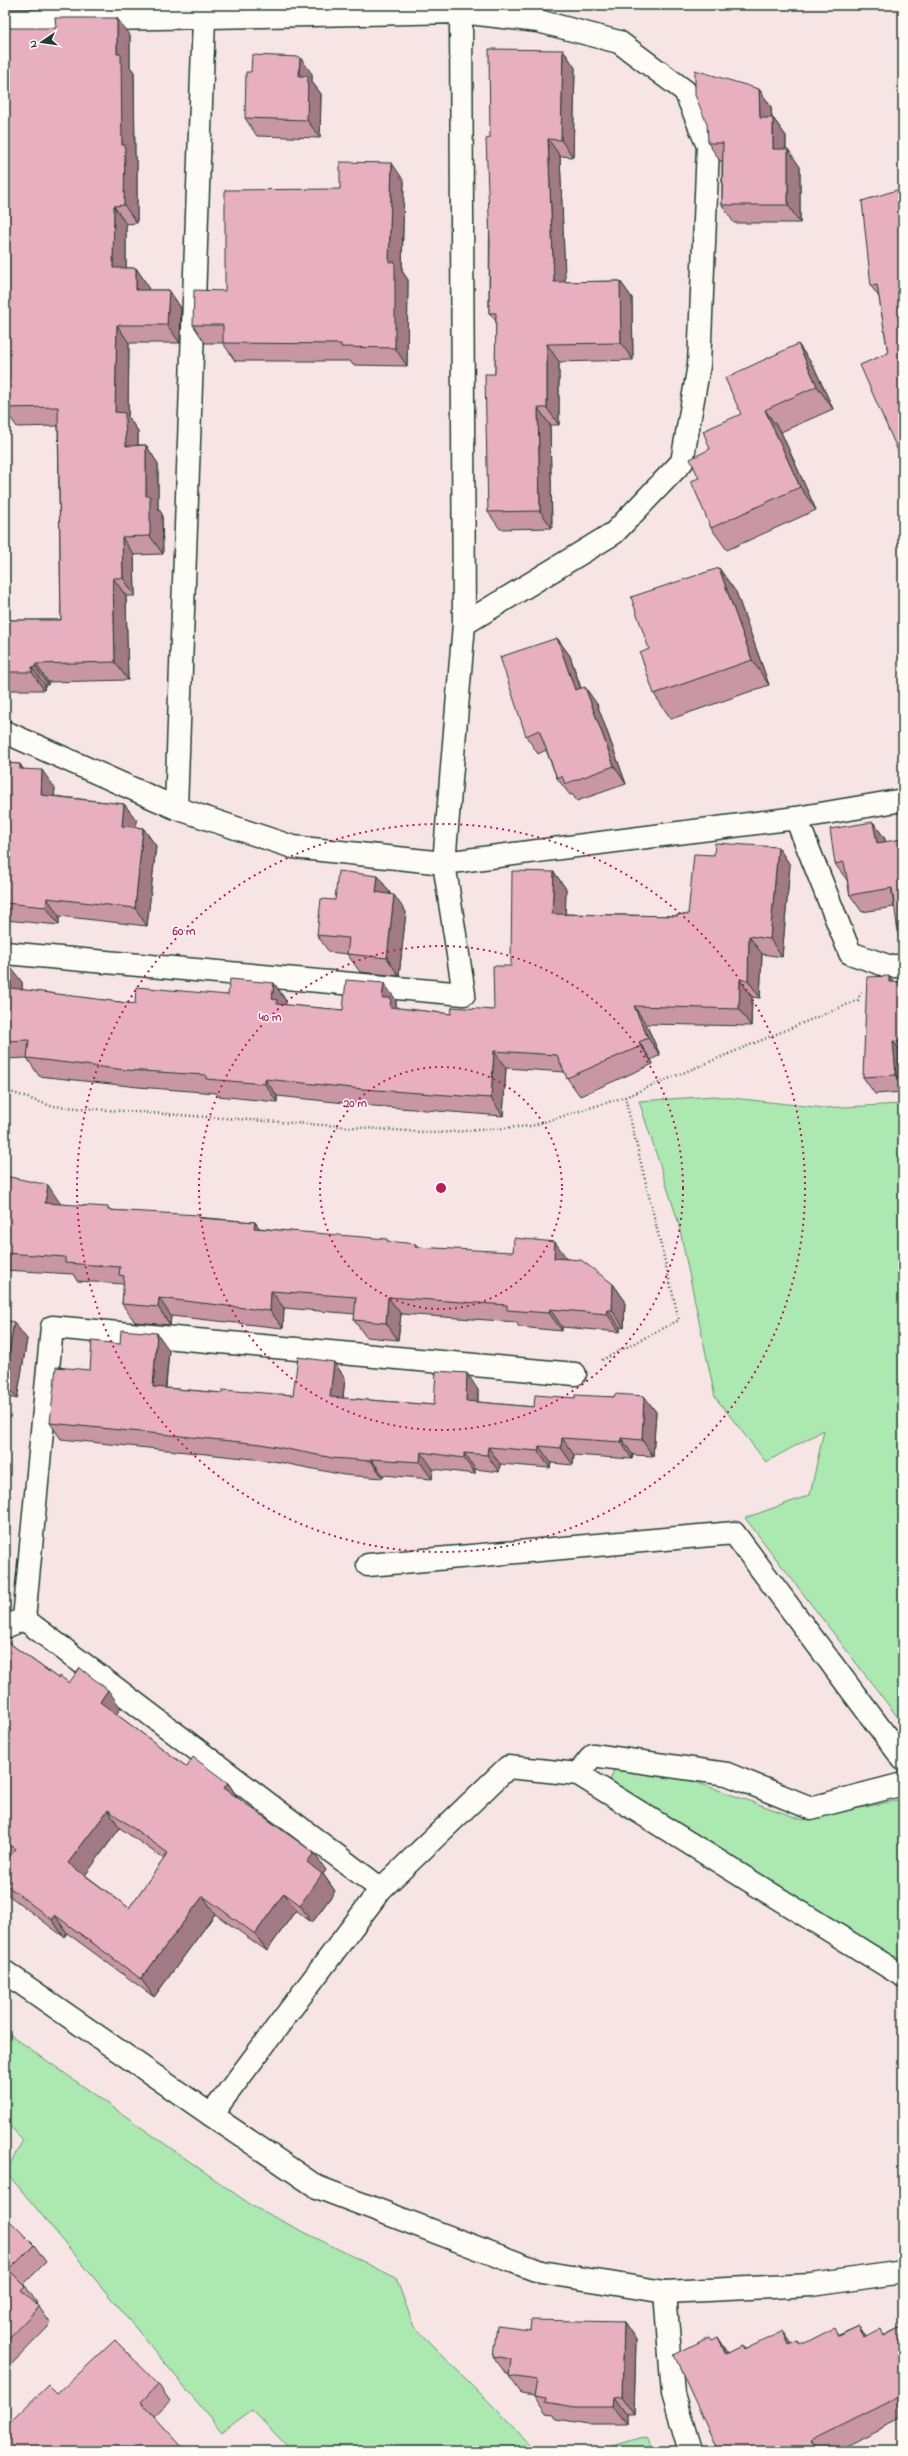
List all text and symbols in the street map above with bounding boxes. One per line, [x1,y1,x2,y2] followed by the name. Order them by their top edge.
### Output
[22,22,62,62] north arrow
[25,39,42,49] text: N
[172,923,196,941] text: 60 m
[258,1009,282,1027] text: 40 m
[342,1095,367,1113] text: 20 m
[434,1181,448,1195] centre of rings

